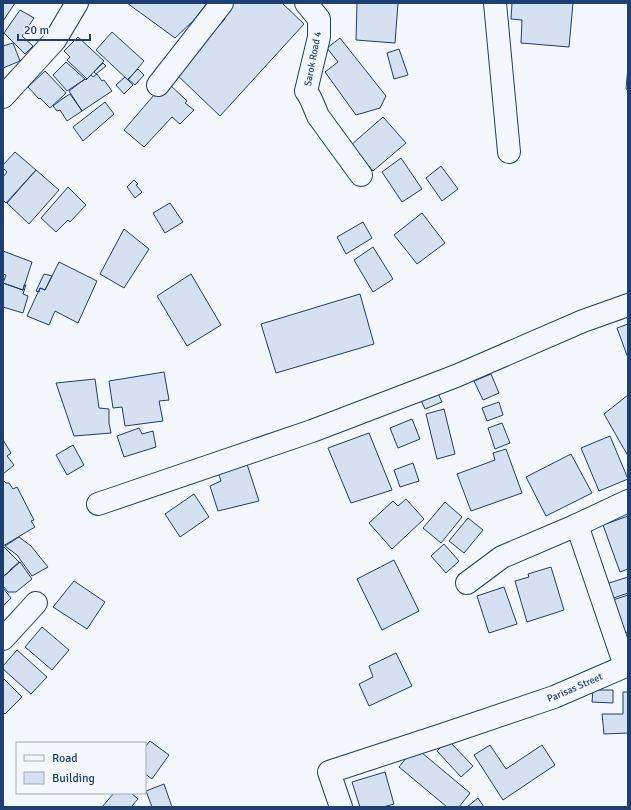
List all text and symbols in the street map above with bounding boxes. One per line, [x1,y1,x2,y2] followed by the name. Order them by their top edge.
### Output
[18,16,90,42] scale bar
[24,23,49,38] text: 20 m
[302,30,324,87] street label: Sarok Road 4
[546,670,605,705] street label: Parisas Street
[16,742,146,794] legend
[52,751,78,766] text: Road
[52,771,95,786] text: Building

